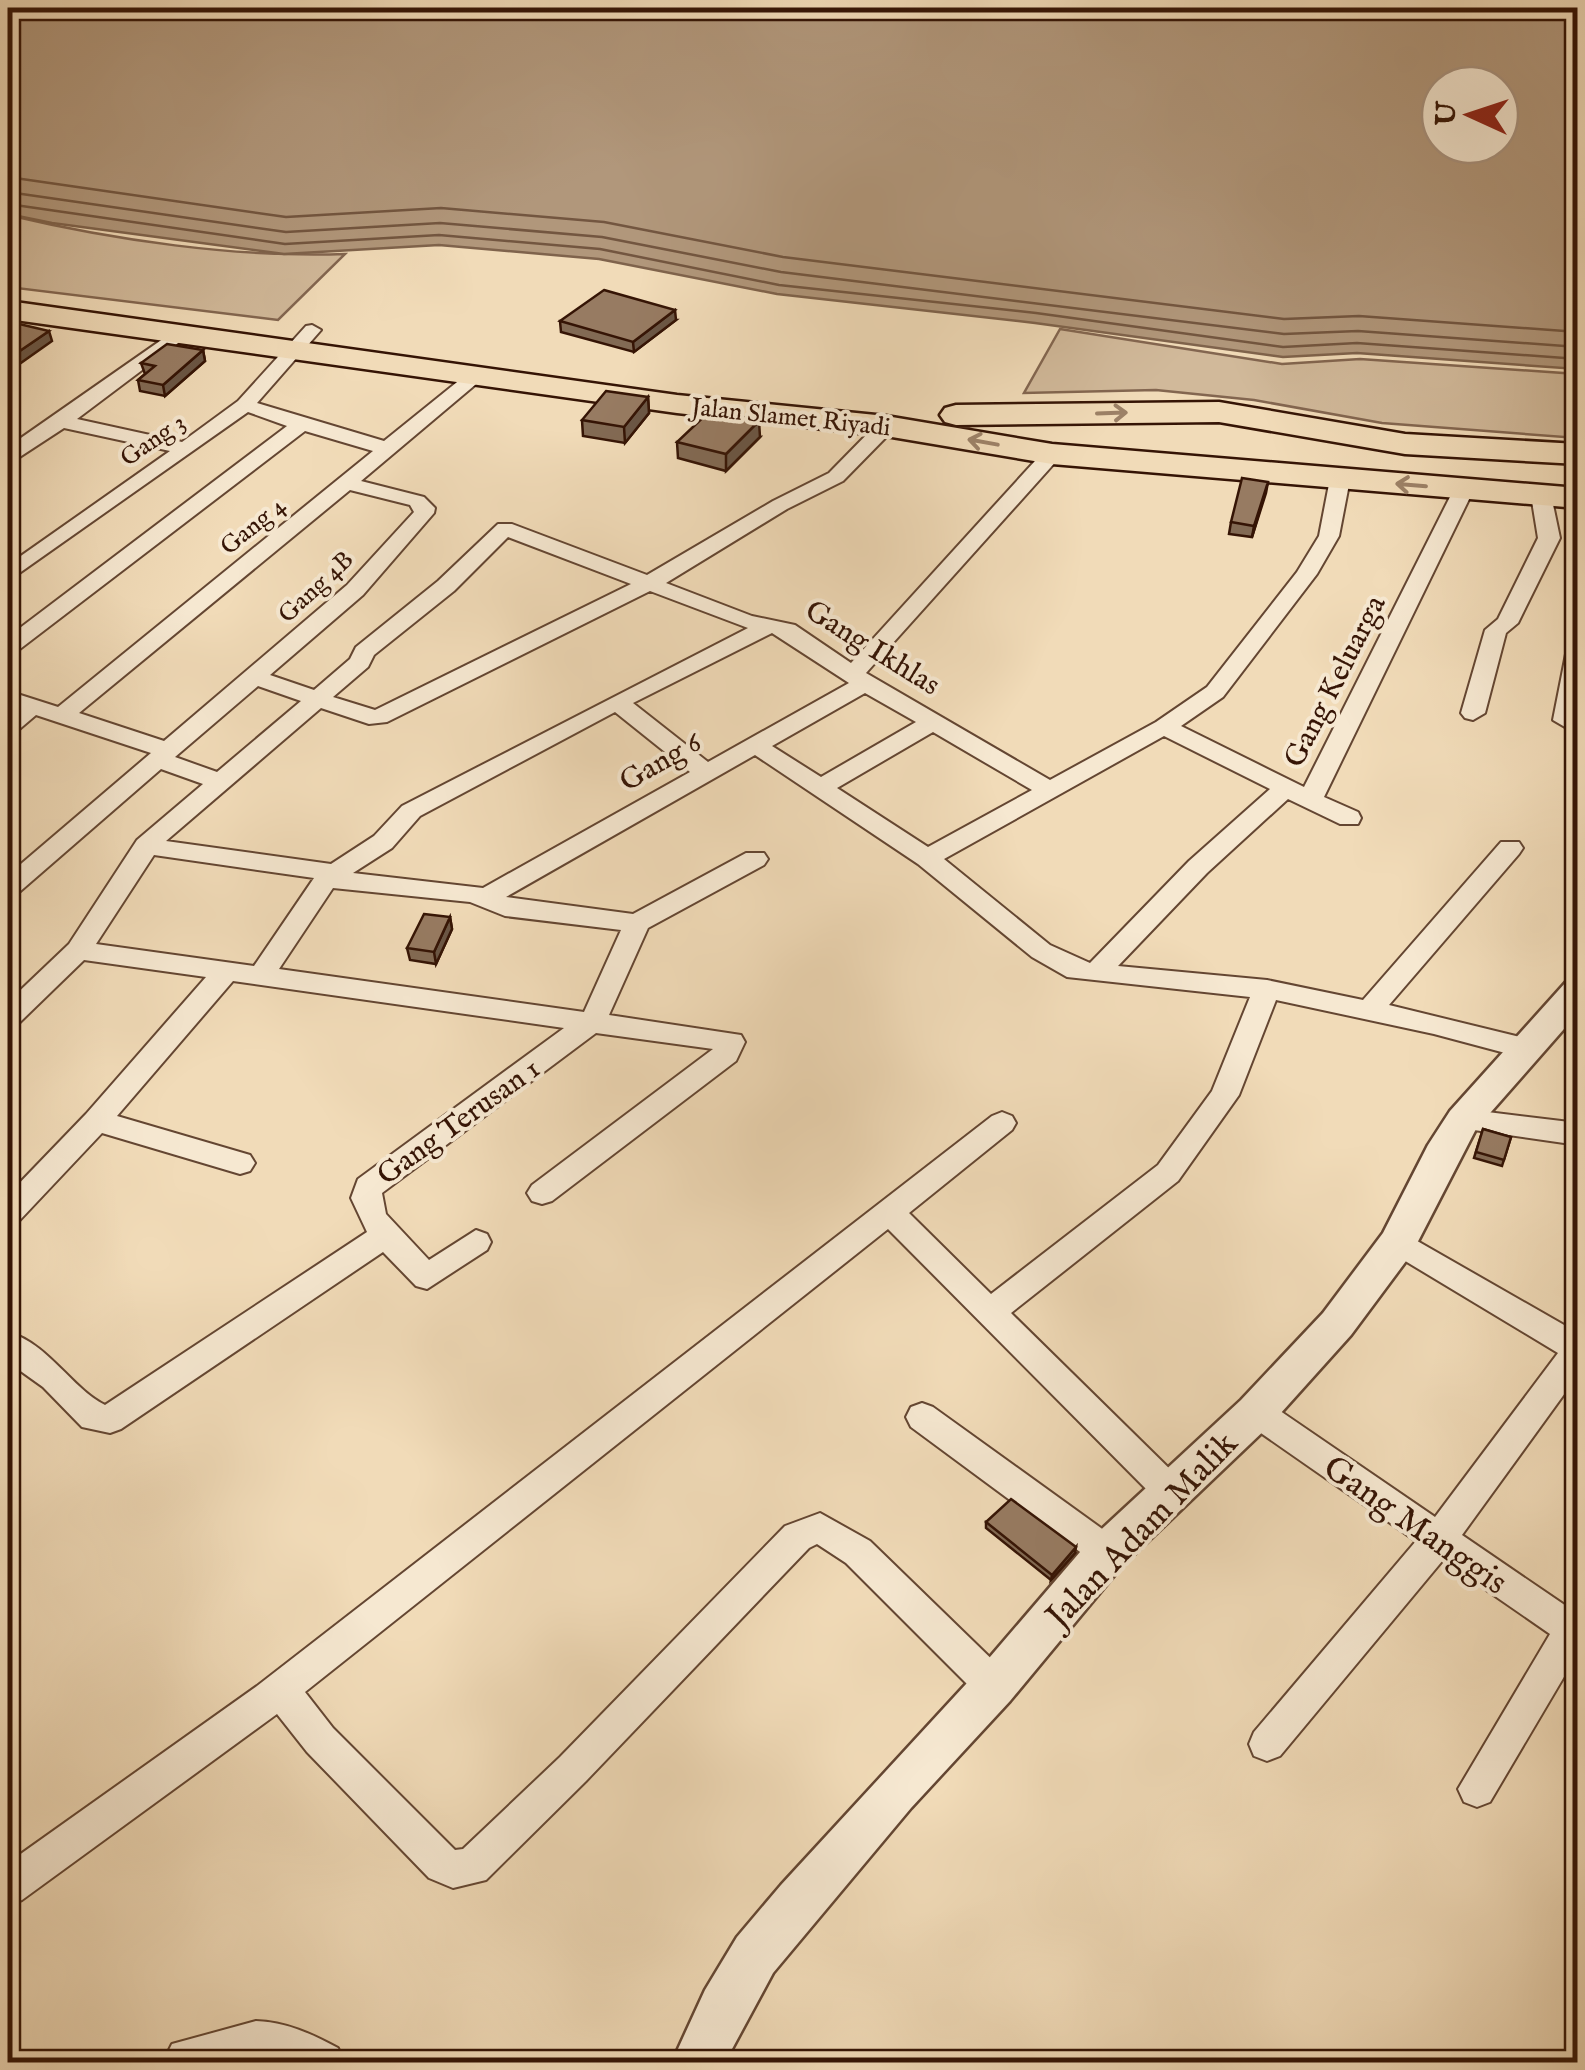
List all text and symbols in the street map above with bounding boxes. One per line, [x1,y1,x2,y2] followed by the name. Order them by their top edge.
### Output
[1420,65,1520,165] north arrow
[1429,100,1466,127] text: U
[686,391,892,444] street label: Jalan Slamet Riyadi
[1095,403,1127,422] one-way arrow
[114,407,192,474] street label: Gang 3
[967,432,1000,451] one-way arrow
[1395,475,1427,494] one-way arrow
[214,490,293,563] street label: Gang 4
[272,544,361,630] street label: Gang 4B
[1276,590,1395,774] street label: Gang Keluarga
[797,592,947,705] street label: Gang Ikhlas
[613,724,710,801] street label: Gang 6
[370,1051,548,1195] street label: Gang Terusan 1
[1034,1422,1249,1642] street label: Jalan Adam Malik
[1314,1446,1515,1606] street label: Gang Manggis

